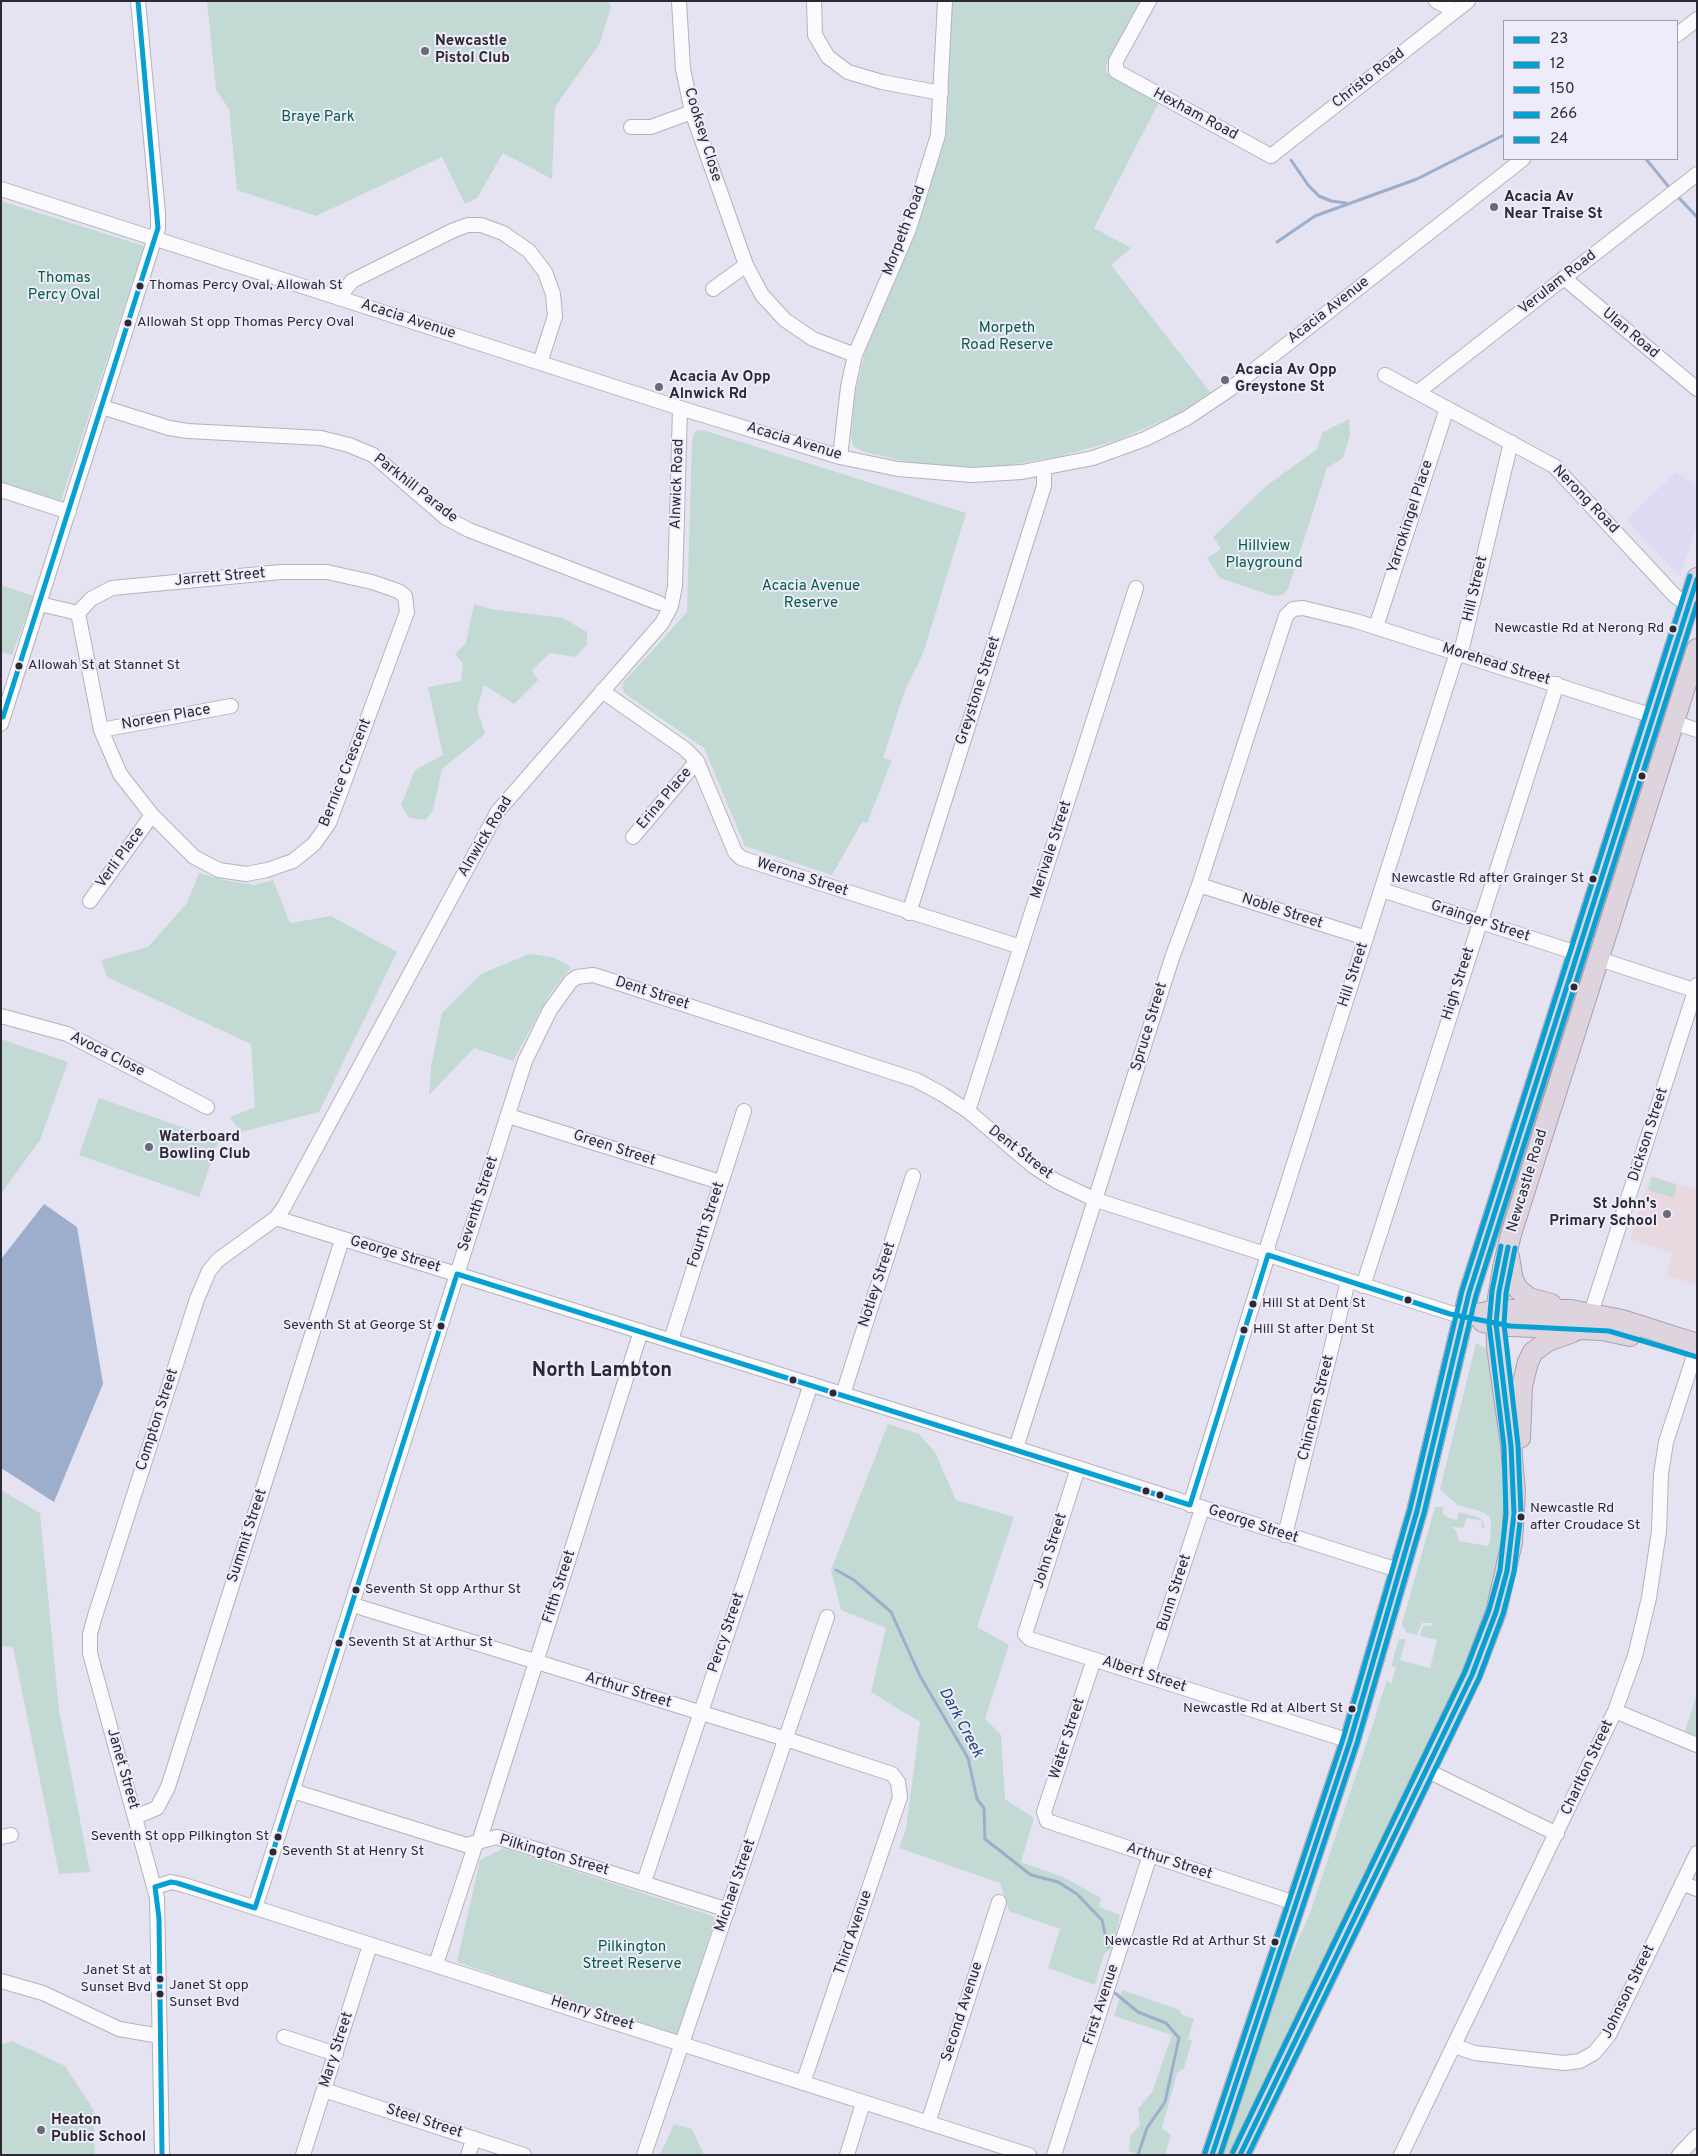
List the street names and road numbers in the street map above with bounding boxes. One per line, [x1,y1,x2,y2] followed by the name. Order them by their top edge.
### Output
[1329,45,1409,113] street label: Christo Road
[1150,85,1240,145] street label: Hexham Road
[679,86,725,184] street label: Cooksey Close
[880,184,930,278] street label: Morpeth Road
[1516,247,1600,319] street label: Verulam Road
[1285,274,1373,348] street label: Acacia Avenue
[358,296,458,344] street label: Acacia Avenue
[1598,305,1662,363] street label: Ulan Road
[744,419,844,465] street label: Acacia Avenue
[667,438,689,530] street label: Alnwick Road
[369,451,461,527] street label: Parkhill Parade
[1384,458,1438,576] street label: Yarrokingel Place
[1548,462,1622,538] street label: Nerong Road
[1460,554,1492,624] street label: Hill Street
[174,565,266,591] street label: Jarrett Street
[953,634,1005,748] street label: Greystone Street
[1440,640,1552,690] street label: Morehead Street
[120,701,212,735] street label: Noreen Place
[316,716,376,830] street label: Bernice Crescent
[634,764,696,834] street label: Erina Place
[455,794,517,880] street label: Alnwick Road
[1028,799,1076,901] street label: Merivale Street
[93,824,149,892] street label: Verli Place
[754,855,850,901] street label: Werona Street
[1239,890,1325,934] street label: Noble Street
[1428,897,1532,947] street label: Grainger Street
[1335,940,1373,1010] street label: Hill Street
[1439,945,1479,1023] street label: High Street
[613,974,691,1014] street label: Dent Street
[1128,980,1172,1074] street label: Spruce Street
[67,1029,147,1081] street label: Avoca Close
[1625,1086,1673,1184] street label: Dickson Street
[984,1122,1056,1184] street label: Dent Street
[571,1127,657,1171] street label: Green Street
[1504,1127,1552,1235] street label: Newcastle Road
[455,1154,503,1254] street label: Seventh Street
[685,1180,729,1270] street label: Fourth Street
[348,1233,442,1277] street label: George Street
[856,1240,900,1330] street label: Notley Street
[1295,1353,1339,1463] street label: Chinchen Street
[133,1367,183,1473] street label: Compton Street
[224,1487,272,1585] street label: Summit Street
[1206,1502,1300,1548] street label: George Street
[1030,1511,1072,1591] street label: John Street
[540,1548,580,1626] street label: Fifth Street
[1154,1552,1196,1634] street label: Bunn Street
[705,1591,749,1675] street label: Percy Street
[1100,1653,1188,1697] street label: Albert Street
[583,1669,673,1713] street label: Arthur Street
[1046,1696,1090,1782] street label: Water Street
[1558,1717,1618,1819] street label: Charlton Street
[102,1726,142,1812] street label: Janet Street
[497,1832,611,1880] street label: Pilkington Street
[712,1837,760,1935] street label: Michael Street
[1124,1840,1214,1884] street label: Arthur Street
[831,1888,877,1978] street label: Third Avenue
[1599,1942,1659,2042] street label: Johnson Street
[938,1960,988,2064] street label: Second Avenue
[1080,1962,1124,2048] street label: First Avenue
[548,1993,636,2035] street label: Henry Street
[316,2010,358,2090] street label: Mary Street
[383,2101,465,2143] street label: Steel Street

